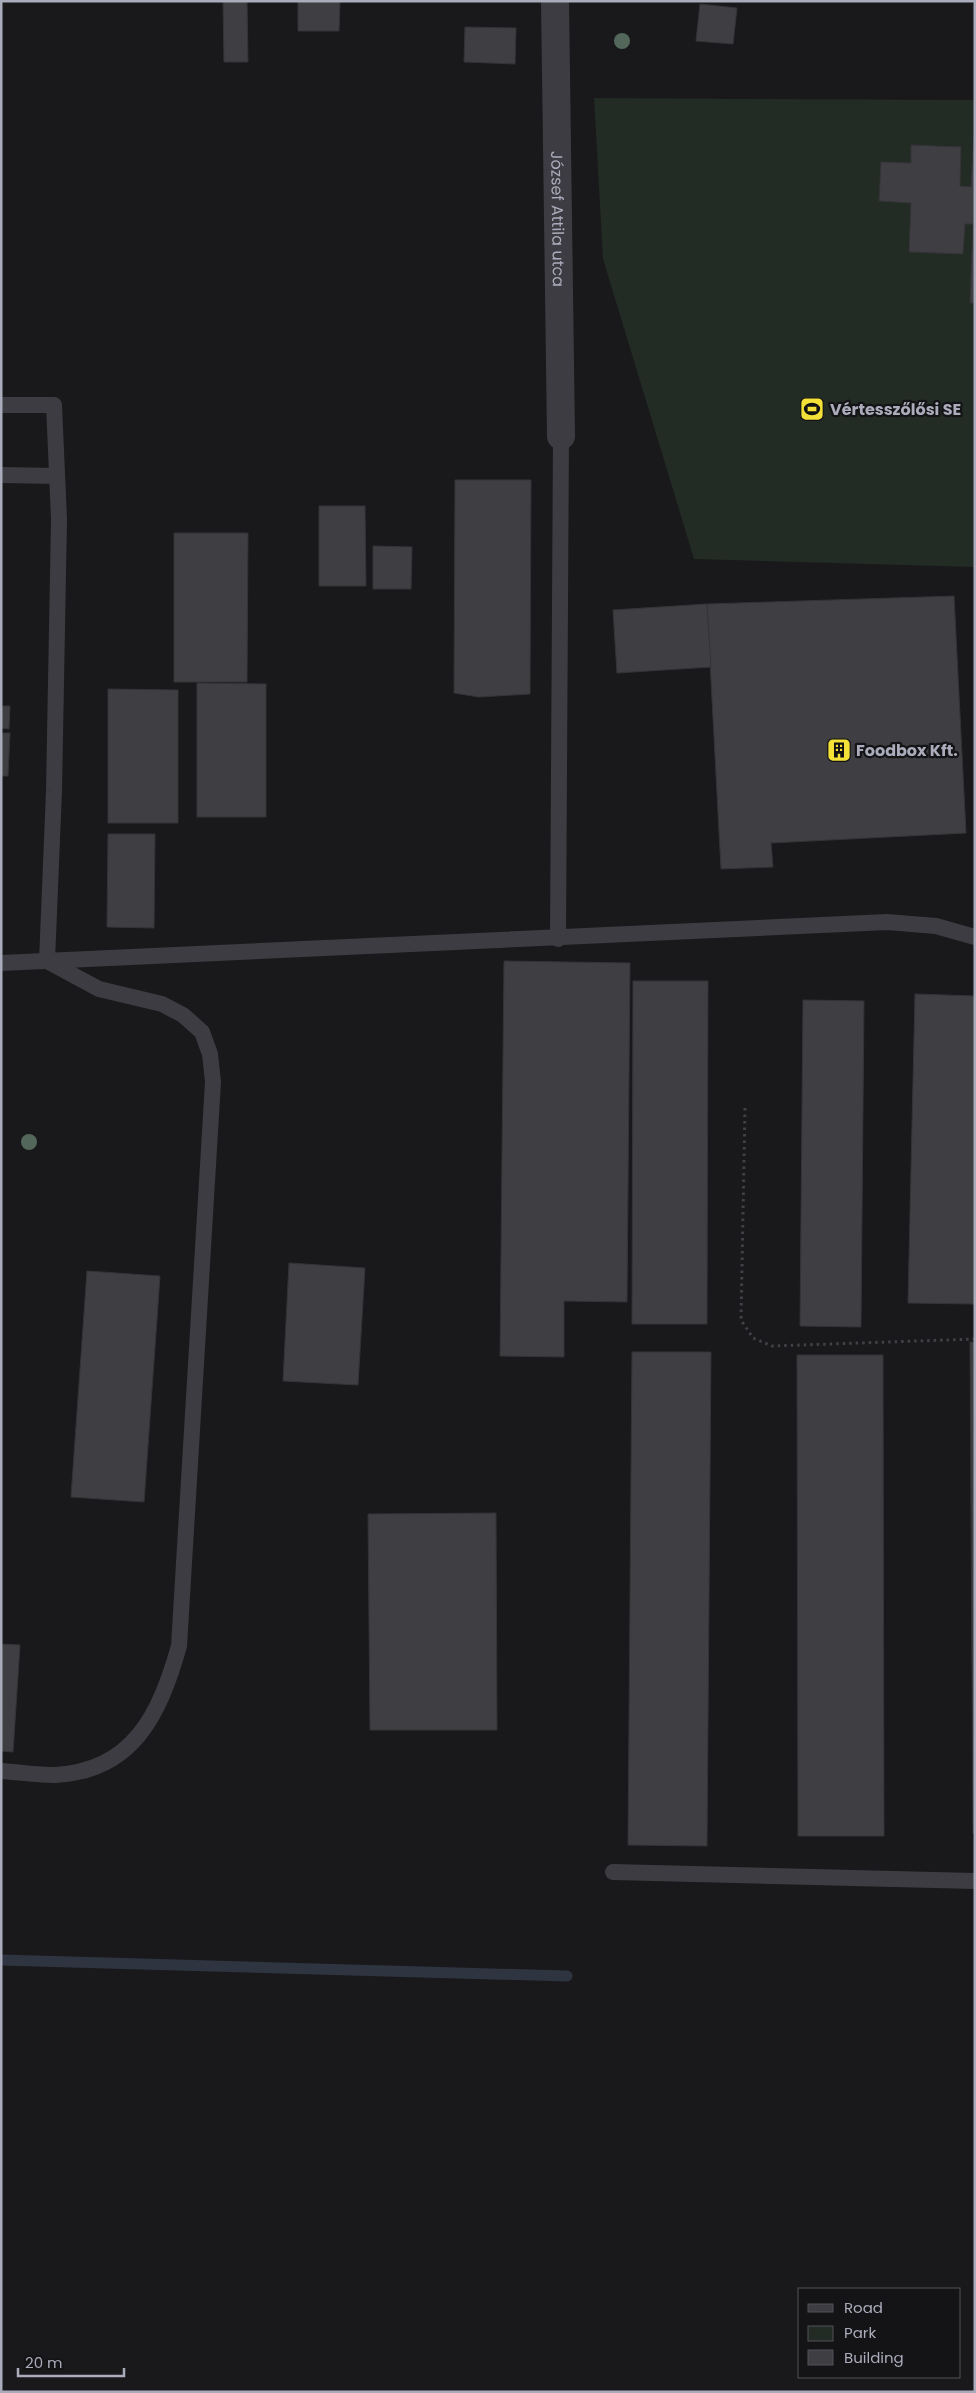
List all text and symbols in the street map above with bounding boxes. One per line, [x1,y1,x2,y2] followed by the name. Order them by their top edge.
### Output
[545,151,570,287] street label: József Attila utca
[799,396,825,422] sports icon: Vértesszőlősi SE
[830,398,961,421] place label: Vértesszőlősi SE
[826,737,852,763] building icon: Foodbox Kft.
[856,739,958,762] place label: Foodbox Kft.
[798,2288,961,2378] legend
[844,2297,883,2318] text: Road
[844,2322,876,2343] text: Park
[18,2346,124,2378] scale bar
[844,2347,904,2368] text: Building
[25,2352,63,2373] text: 20 m

